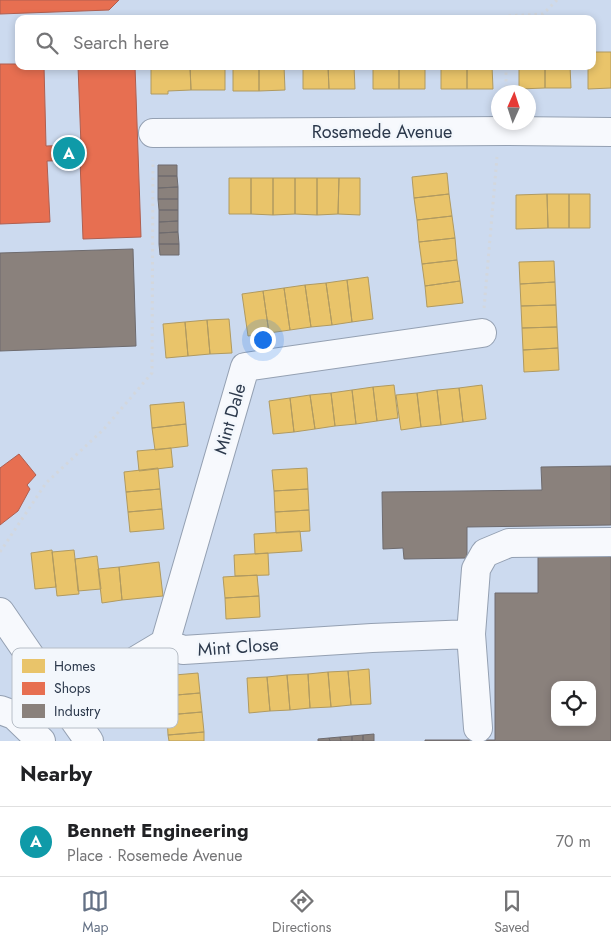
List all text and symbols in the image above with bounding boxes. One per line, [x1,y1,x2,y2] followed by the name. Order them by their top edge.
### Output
[15,15,596,70] search box
[33,29,61,57] icon: search
[73,29,169,56] text: Search here
[491,85,536,130] north arrow
[312,119,452,145] street label: Rosemede Avenue
[53,134,85,172] pin: A
[250,327,276,353] your location
[207,380,253,458] street label: Mint Dale
[197,631,279,663] street label: Mint Close
[12,648,178,728] legend
[54,656,96,676] text: Homes
[54,678,91,698] text: Shops
[551,681,596,726] map controls
[551,681,596,726] button: locate
[54,701,101,721] text: Industry
[20,759,92,789] text: Nearby
[67,817,249,844] text: Bennett Engineering
[30,830,42,853] text: A
[556,830,591,853] text: 70 m
[67,844,243,867] text: Place · Rosemede Avenue
[81,887,109,937] tab: Map
[272,887,331,937] tab: Directions
[494,887,530,937] tab: Saved

